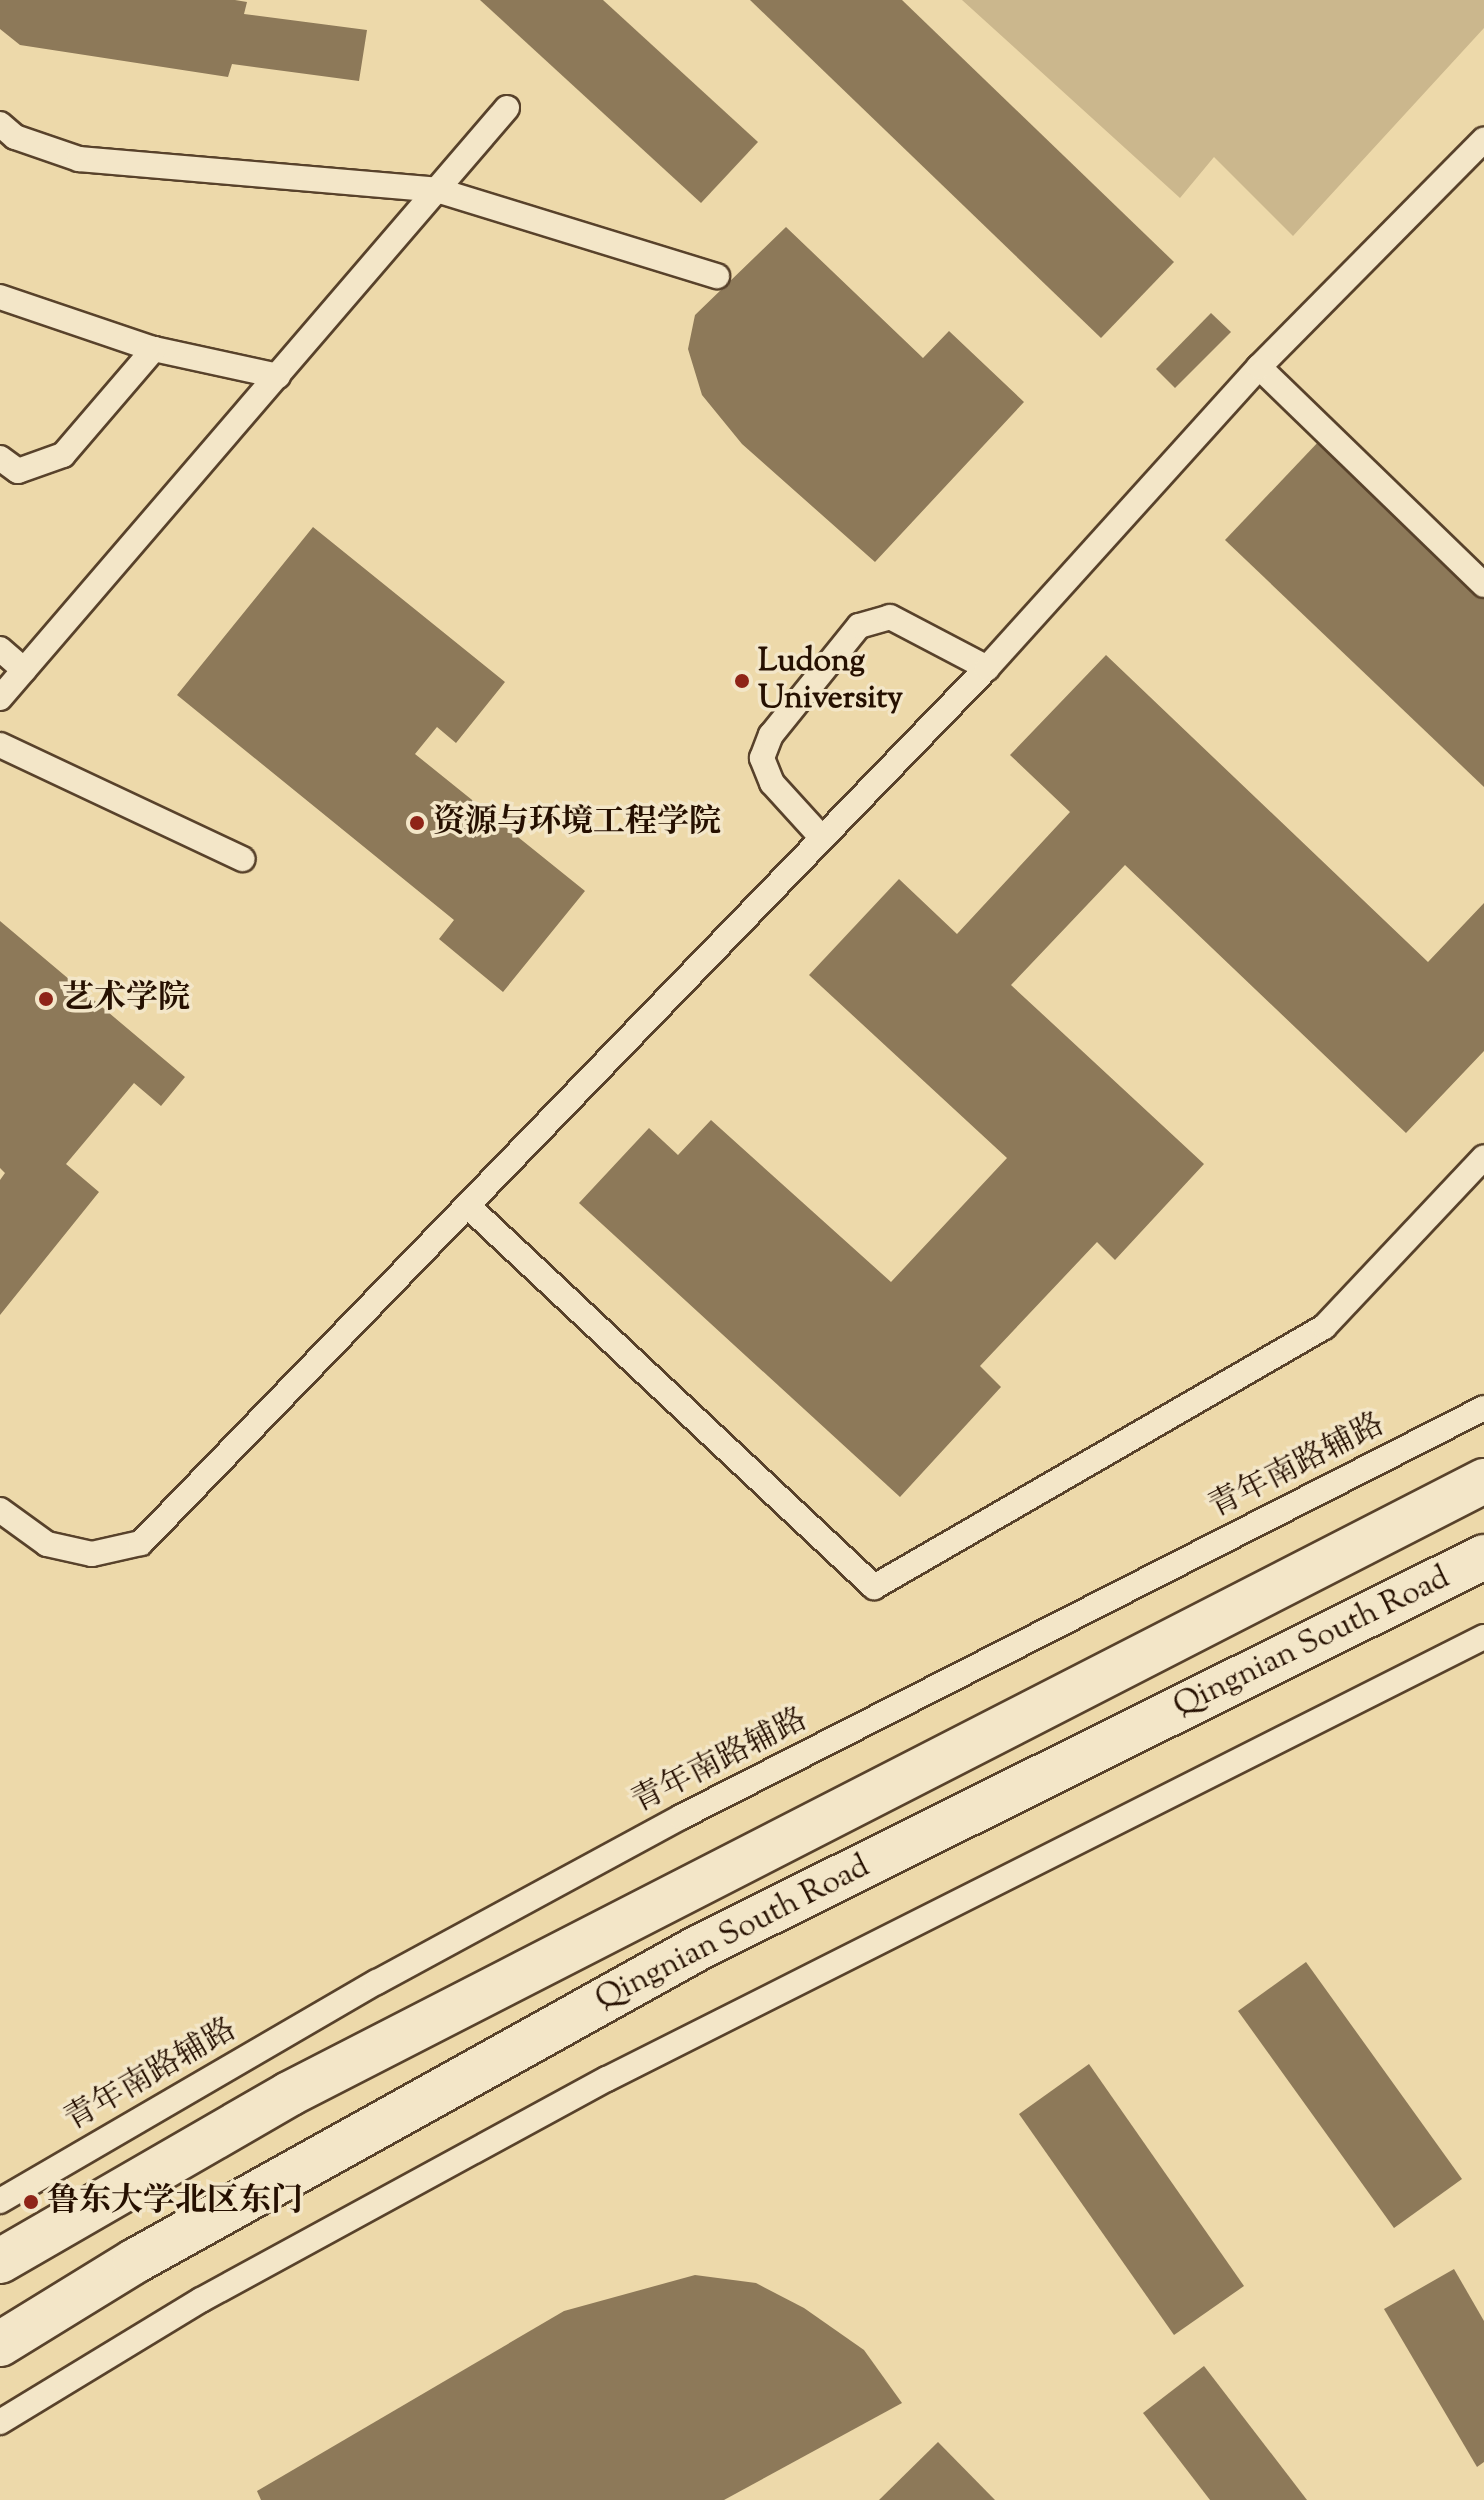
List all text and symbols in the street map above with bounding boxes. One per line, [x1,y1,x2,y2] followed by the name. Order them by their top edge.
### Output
[758,644,903,719] place label: Ludong University
[733,672,751,690] marker: Ludong University
[433,804,721,842] place label: 资源与环境工程学院
[408,814,426,832] marker: 资源与环境工程学院
[62,980,190,1018] place label: 艺术学院
[37,990,55,1008] marker: 艺术学院
[1203,1406,1391,1528] street label: 青年南路辅路
[1168,1560,1456,1726] street label: Qingnian South Road
[626,1701,814,1823] street label: 青年南路辅路
[590,1848,876,2020] street label: Qingnian South Road
[58,2011,244,2141] street label: 青年南路辅路
[47,2183,303,2221] place label: 鲁东大学北区东门
[22,2193,40,2211] marker: 鲁东大学北区东门

